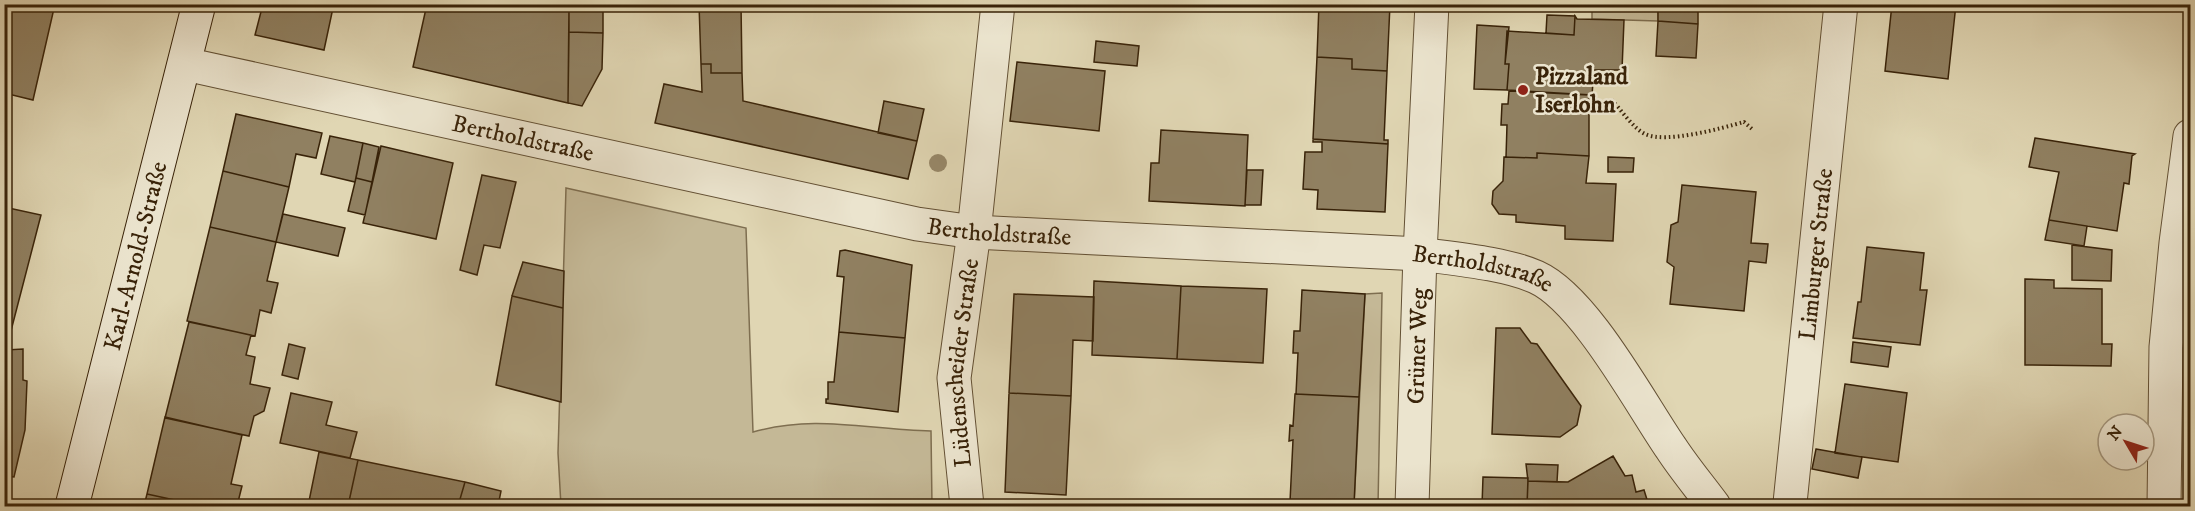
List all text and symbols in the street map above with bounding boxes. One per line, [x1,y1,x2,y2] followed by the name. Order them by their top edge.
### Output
[1535,62,1629,120] place label: Pizzaland Iserlohn
[1516,83,1530,97] marker: Pizzaland Iserlohn
[449,109,597,169] street label: Bertholdstraße
[98,158,175,354] street label: Karl-Arnold-Straße
[1793,167,1840,342] street label: Limburger Straße
[925,212,1072,253] street label: Bertholdstraße
[1410,239,1559,300] street label: Bertholdstraße
[940,257,986,469] street label: Lüdenscheider Straße
[1401,287,1435,405] street label: Grüner Weg
[2096,412,2156,472] north arrow
[2103,422,2127,445] text: N

